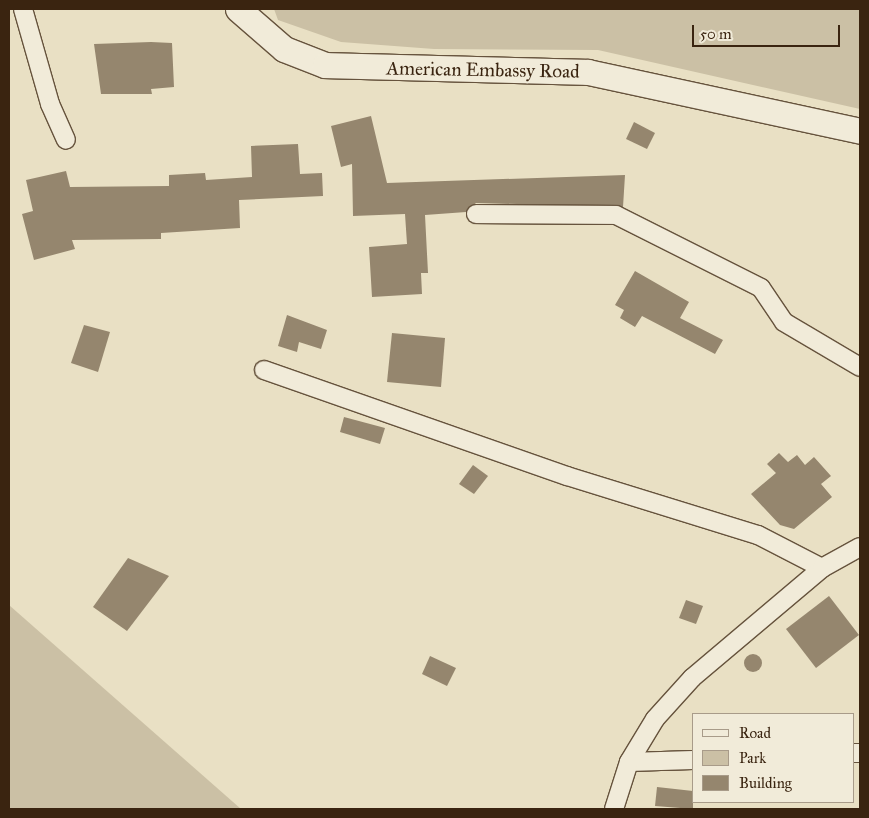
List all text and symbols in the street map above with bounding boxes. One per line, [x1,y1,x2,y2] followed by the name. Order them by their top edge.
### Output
[694,15,842,47] scale bar
[700,25,732,43] text: 50 m
[386,57,580,83] street label: American Embassy Road
[692,713,854,803] legend
[739,724,771,742] text: Road
[739,749,766,767] text: Park
[739,774,792,792] text: Building

